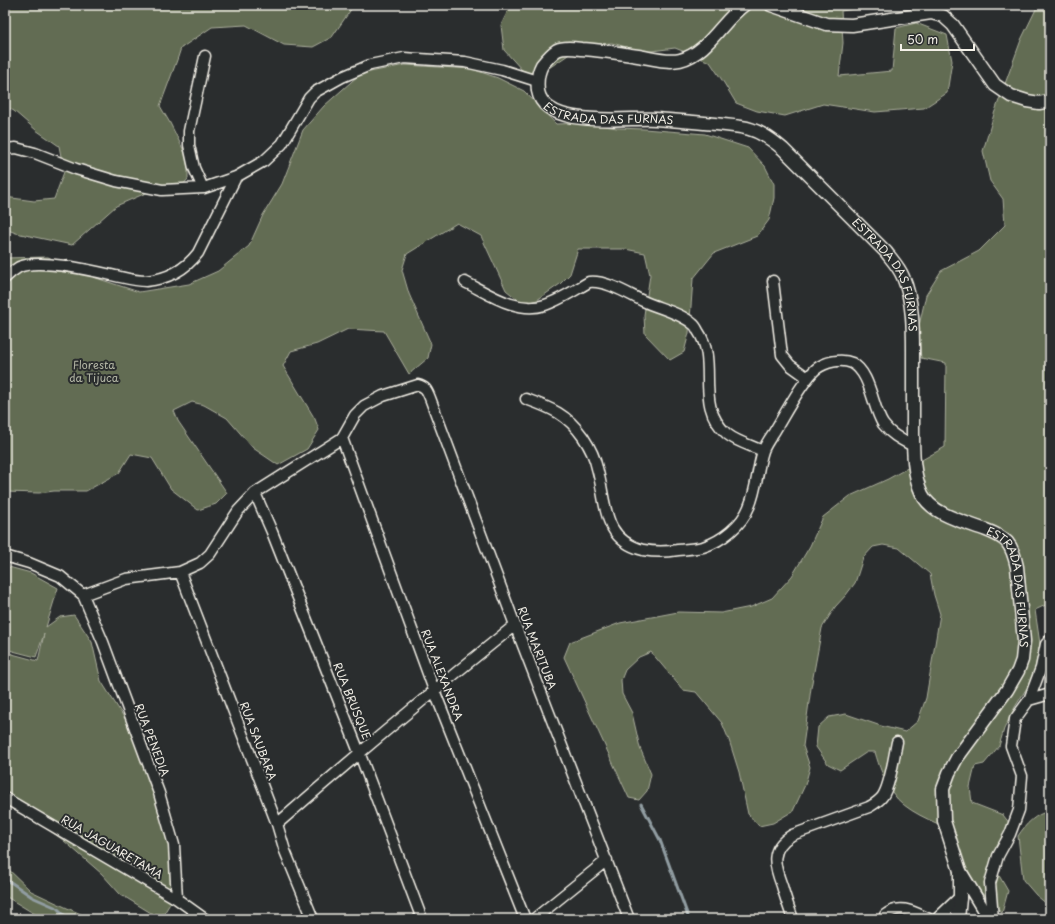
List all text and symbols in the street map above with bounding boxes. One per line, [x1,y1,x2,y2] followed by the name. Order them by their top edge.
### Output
[901,26,974,52] scale bar
[907,30,938,48] text: 50 m
[540,98,674,128] street label: ESTRADA DAS FURNAS
[848,214,922,332] street label: ESTRADA DAS FURNAS
[69,356,119,386] park label: Floresta da Tijuca
[984,522,1033,649] street label: ESTRADA DAS FURNAS
[514,604,561,692] street label: RUA MARITUBA
[417,627,468,723] street label: RUA ALEXANDRA
[329,660,376,742] street label: RUA BRUSQUE
[236,699,281,783] street label: RUA SAUBARA
[131,701,174,779] street label: RUA PENEDIA
[58,810,166,883] street label: RUA JAGUARETAMA

